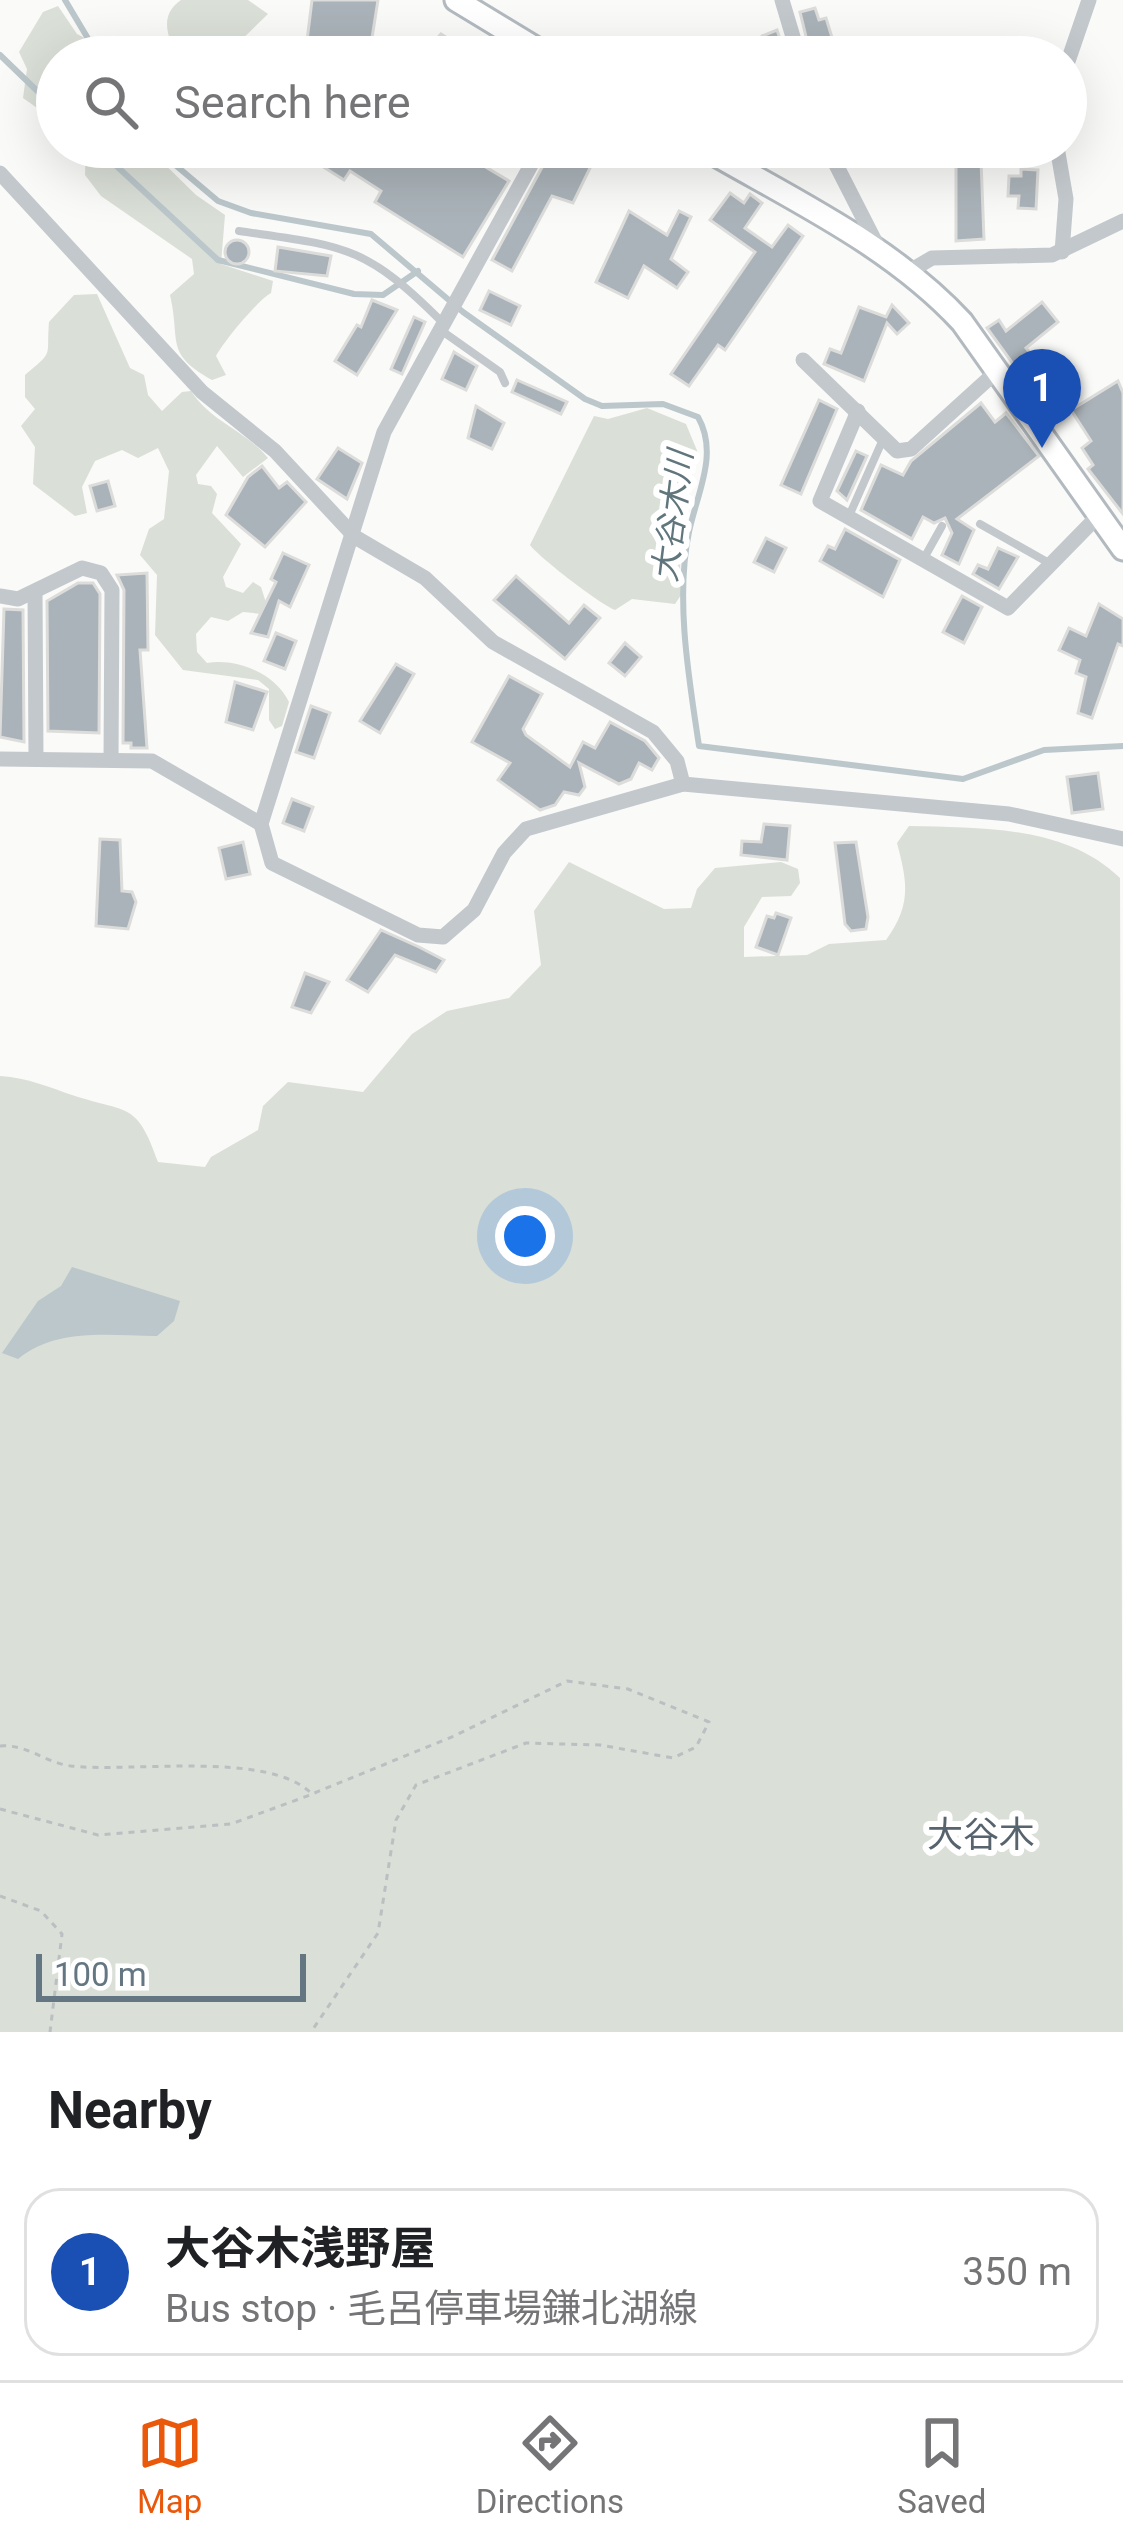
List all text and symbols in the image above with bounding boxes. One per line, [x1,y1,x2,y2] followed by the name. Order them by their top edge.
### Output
[36,36,1087,168] search box
[78,69,144,135] icon: search
[174,76,411,129] text: Search here
[1003,349,1081,448] pin: 1
[645,445,700,584] water label: 大谷木川
[495,1206,555,1266] your location
[927,1814,1035,1856] district label: 大谷木
[36,1948,306,2001] scale bar
[54,1955,147,1994] text: 100 m
[48,2081,212,2140] text: Nearby
[165,2222,435,2275] text: 大谷木浅野屋
[79,2249,101,2295] text: 1
[962,2249,1072,2295] text: 350 m
[165,2286,698,2332] text: Bus stop · 毛呂停車場鎌北湖線
[137,2410,203,2521] tab: Map
[476,2410,624,2521] tab: Directions
[897,2410,986,2521] tab: Saved

